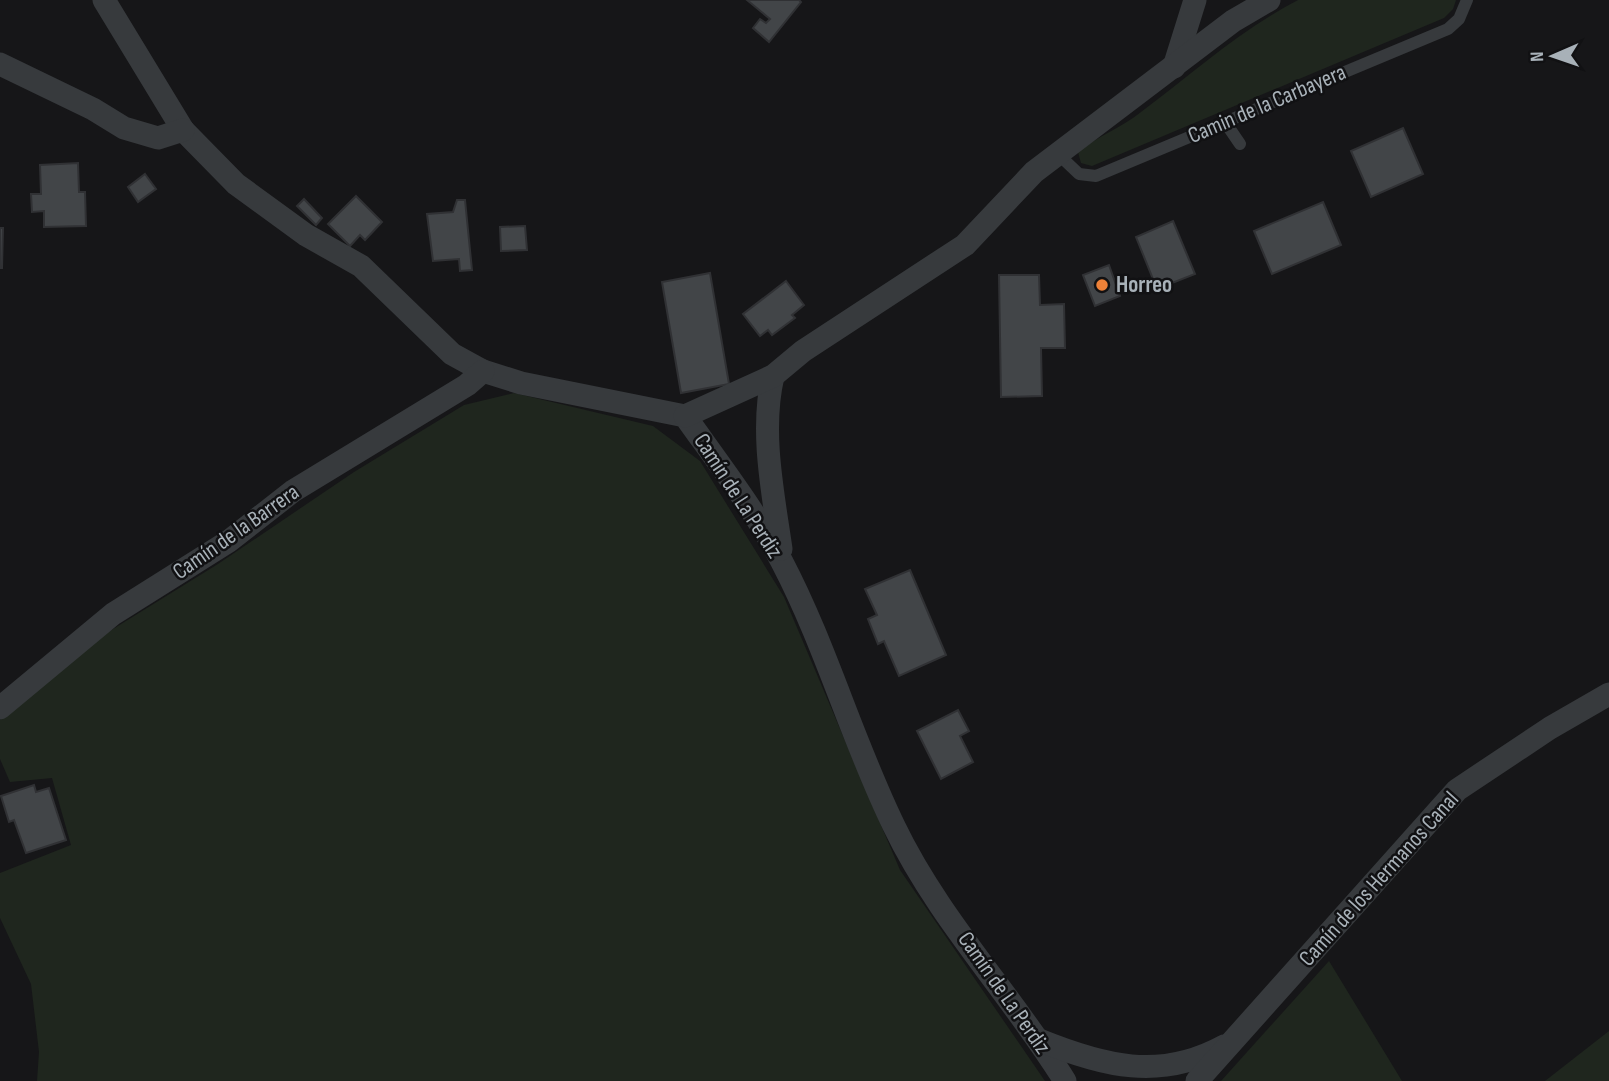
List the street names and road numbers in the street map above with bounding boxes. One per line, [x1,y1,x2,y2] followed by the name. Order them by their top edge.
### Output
[1184,58,1350,150] street label: Camin de la Carbayera
[687,428,789,564] street label: Camín de La Perdiz
[167,478,305,586] street label: Camín de la Barrera
[1293,786,1465,972] street label: Camín de los Hermanos Canal
[952,926,1056,1060] street label: Camín de La Perdiz

